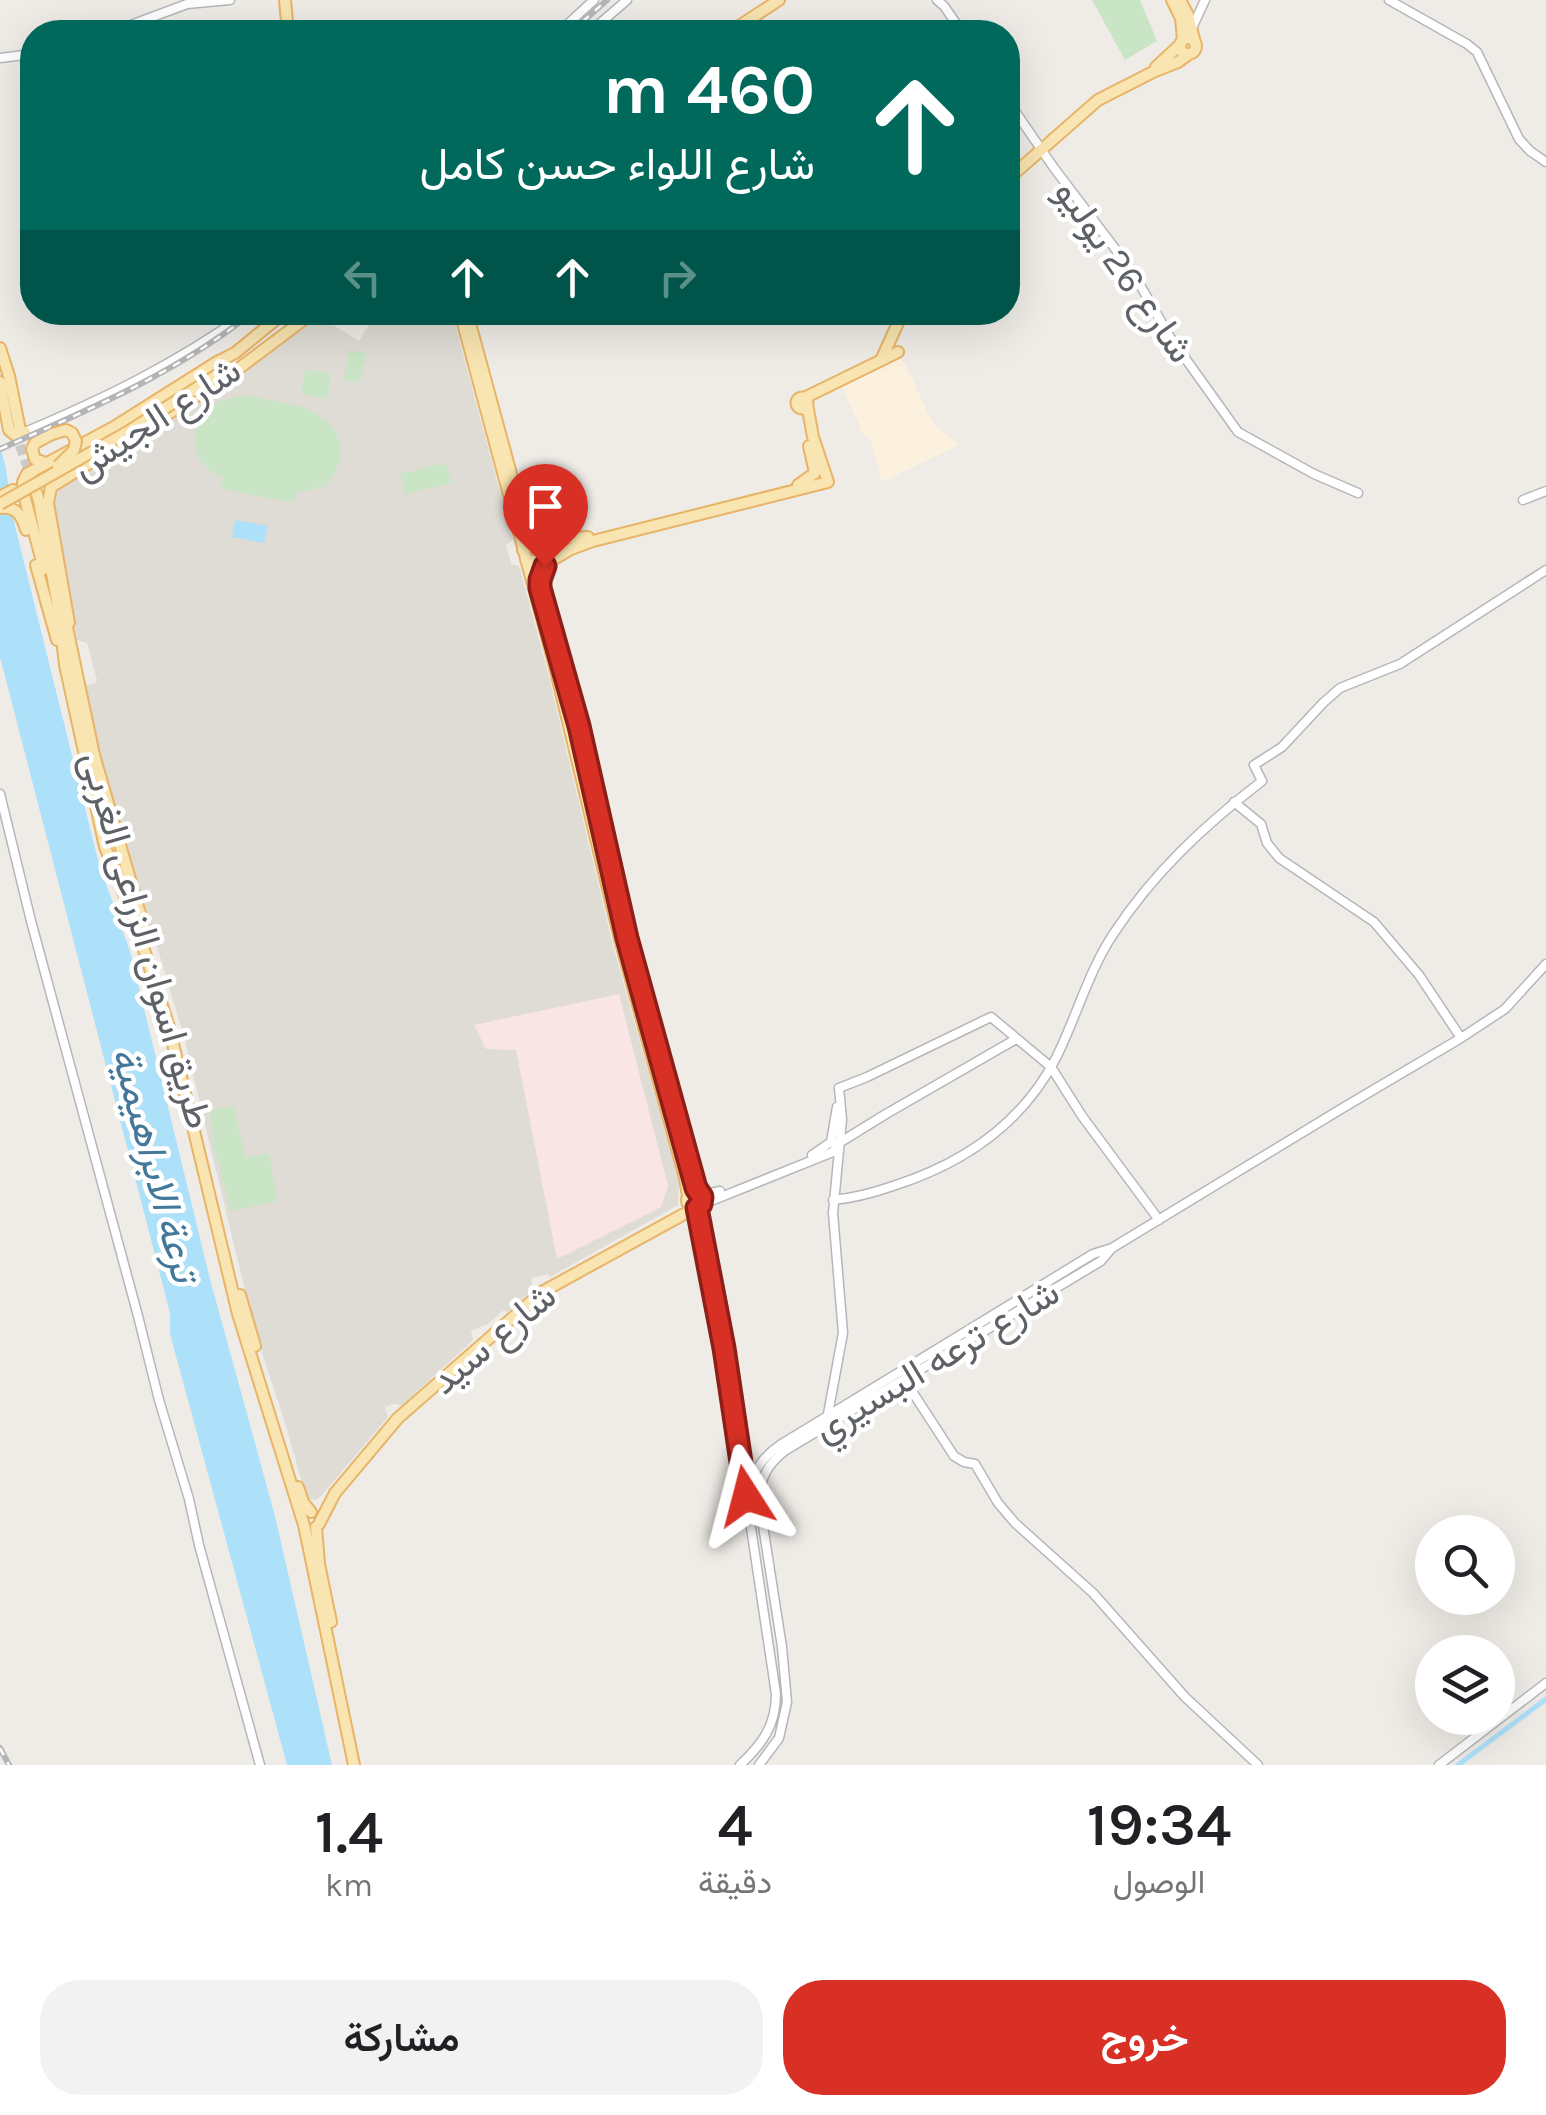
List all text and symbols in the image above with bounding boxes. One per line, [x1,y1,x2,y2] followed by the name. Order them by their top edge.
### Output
[602,49,815,131] text: 460 m
[850,60,980,190] icon: ahead
[420,138,815,190] text: شارع اللواء حسن كامل
[1043,171,1204,373] street label: شارع 26 يوليو
[335,250,390,305] icon: left
[440,250,495,305] icon: ahead
[545,250,600,305] icon: ahead
[650,250,705,305] icon: right
[64,347,251,492] street label: شارع الجيش
[503,464,588,567] pin
[518,479,573,534] icon: arrive
[71,746,222,1134] street label: طريق اسوان الزراعى الغربى
[101,1042,210,1290] water label: ترعة الابراهيمية
[805,1269,1072,1458] street label: شارع ترعه البسيري
[422,1273,567,1406] street label: شارع سيد
[694,1444,798,1548] position arrow
[1415,1515,1515,1735] map controls
[1415,1515,1515,1615] button: search
[1415,1635,1515,1735] button: layers
[717,1790,753,1860] text: 4
[1087,1790,1231,1860] text: 19:34
[315,1797,383,1867] text: 1.4
[698,1864,772,1901] text: دقيقة
[1113,1864,1205,1901] text: الوصول
[325,1867,373,1904] text: km
[40,1980,763,2095] button: مشاركة
[783,1980,1506,2095] button: خروج

